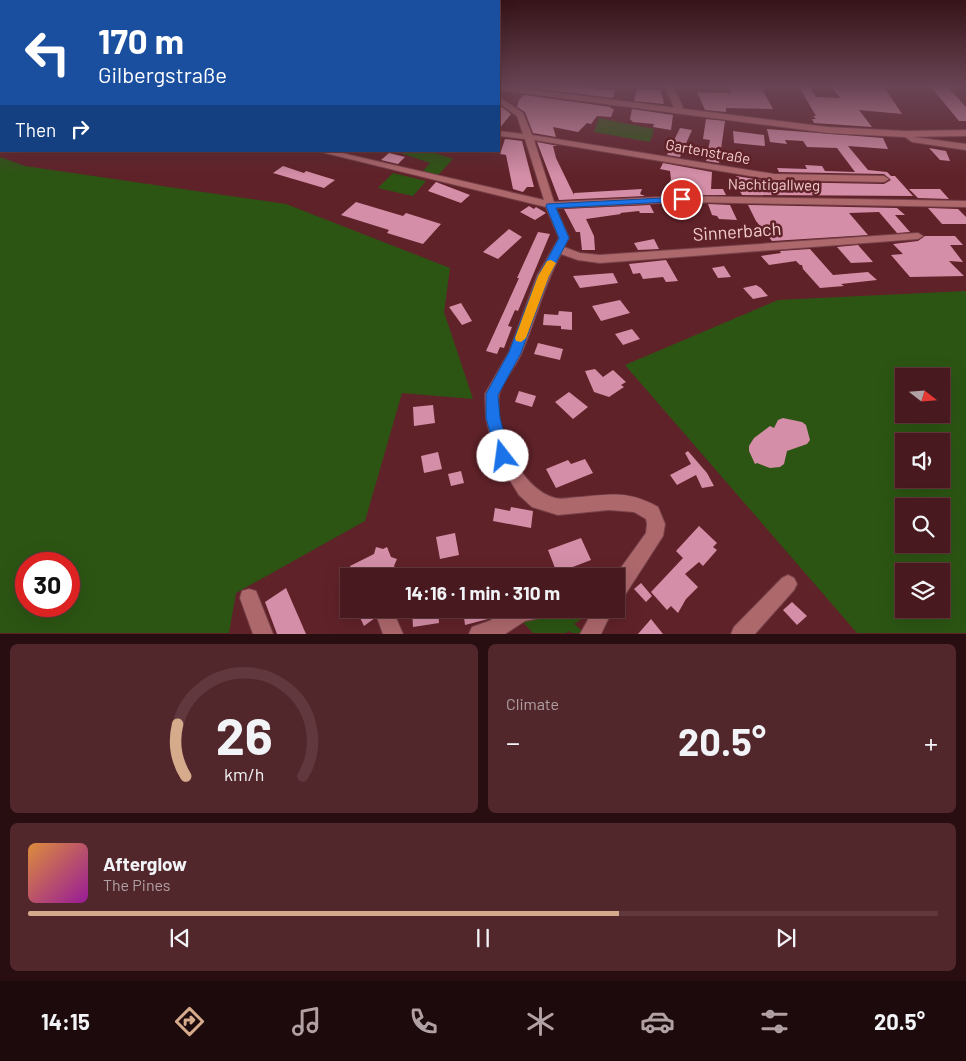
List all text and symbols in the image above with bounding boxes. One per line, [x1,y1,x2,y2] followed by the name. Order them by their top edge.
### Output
[98,19,184,61] text: 170 m
[15,20,80,85] icon: left
[98,61,227,87] text: Gilbergstraße
[66,115,94,143] icon: right
[15,118,56,141] text: Then
[664,135,752,167] street label: Gartenstraße
[728,174,820,194] street label: Nachtigallweg
[661,178,703,220] pin
[668,185,696,213] icon: arrive
[692,217,782,245] street label: Sinnerbach
[895,368,950,422] north arrow
[895,368,950,618] map controls
[476,429,528,481] position arrow
[895,433,950,488] button: sound
[895,498,950,553] button: search
[15,552,80,617] speed limit sign: 30
[895,563,950,618] button: layers
[405,581,560,604] text: 14:16 · 1 min · 310 m
[506,694,559,713] text: Climate
[215,703,273,765] text: 26
[678,718,766,764] text: 20.5°
[506,725,520,759] text: −
[924,725,938,759] text: +
[224,763,264,785] text: km/h
[103,852,187,875] text: Afterglow
[103,875,171,894] text: The Pines
[166,924,194,952] icon: previous
[469,924,497,952] icon: pause
[772,924,800,952] icon: next
[172,1004,207,1039] icon: directions
[289,1004,324,1039] icon: music
[406,1004,441,1039] icon: phone
[523,1004,558,1039] icon: climate
[640,1004,675,1039] icon: car
[757,1004,792,1039] icon: filters
[41,1008,90,1034] text: 14:15
[874,1008,925,1034] text: 20.5°

